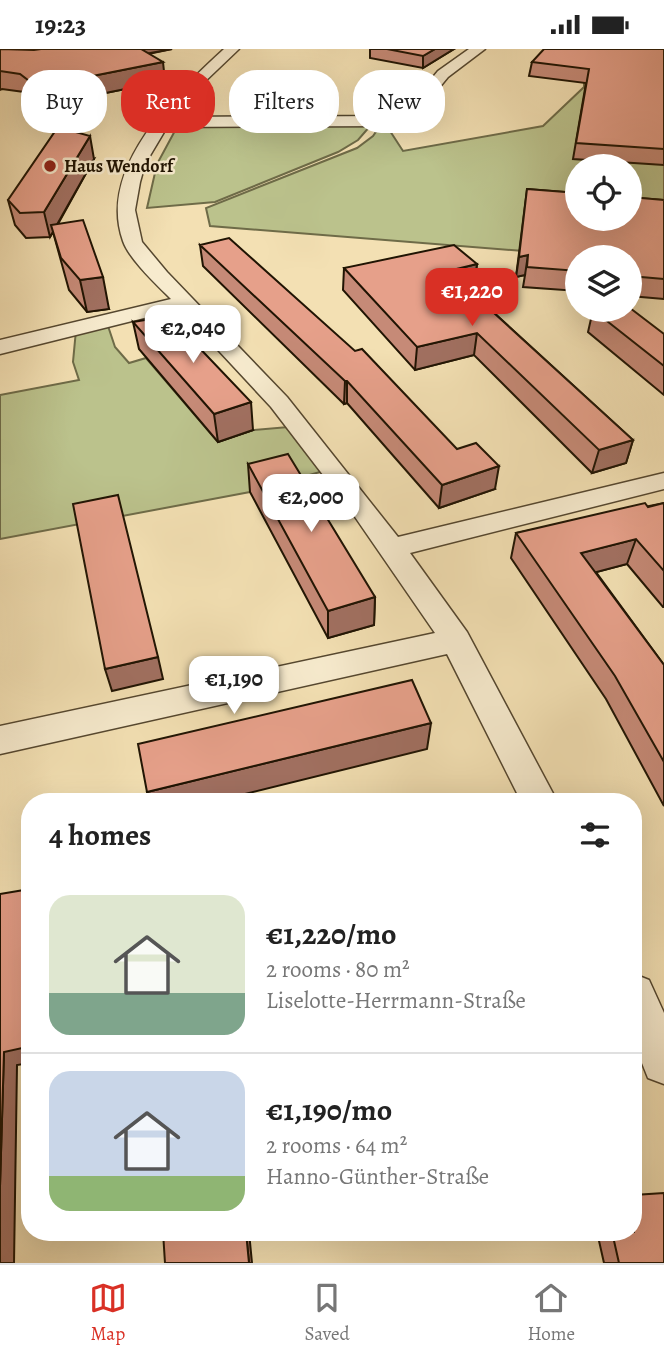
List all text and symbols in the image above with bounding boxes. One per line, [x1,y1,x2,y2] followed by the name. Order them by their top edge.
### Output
[35,7,86,42] text: 19:23
[21,70,107,133] chip: Buy
[121,70,215,133] chip: Rent
[229,70,339,133] chip: Filters
[353,70,445,133] chip: New
[64,154,176,178] place label: Haus Wendorf
[565,154,642,322] map controls
[565,154,642,231] button: locate
[42,158,58,174] marker: Haus Wendorf
[565,245,642,322] button: layers
[415,268,529,328] pin: €1,220
[441,275,503,306] text: €1,220
[136,305,250,365] pin: €2,040
[161,312,225,343] text: €2,040
[254,475,368,534] pin: €2,000
[278,481,344,512] text: €2,000
[177,657,291,716] pin: €1,190
[205,663,263,694] text: €1,190
[49,815,151,855] text: 4 homes
[576,816,614,854] icon: filters
[266,914,397,954] text: €1,220/mo
[105,923,189,1007] icon: home
[266,954,410,985] text: 2 rooms · 80 m²
[266,985,526,1016] text: Liselotte-Herrmann-Straße
[266,1090,392,1130] text: €1,190/mo
[105,1099,189,1183] icon: home
[266,1130,407,1161] text: 2 rooms · 64 m²
[266,1161,489,1192] text: Hanno-Günther-Straße
[89,1279,127,1347] tab: Map
[305,1279,350,1347] tab: Saved
[527,1279,575,1347] tab: Home

